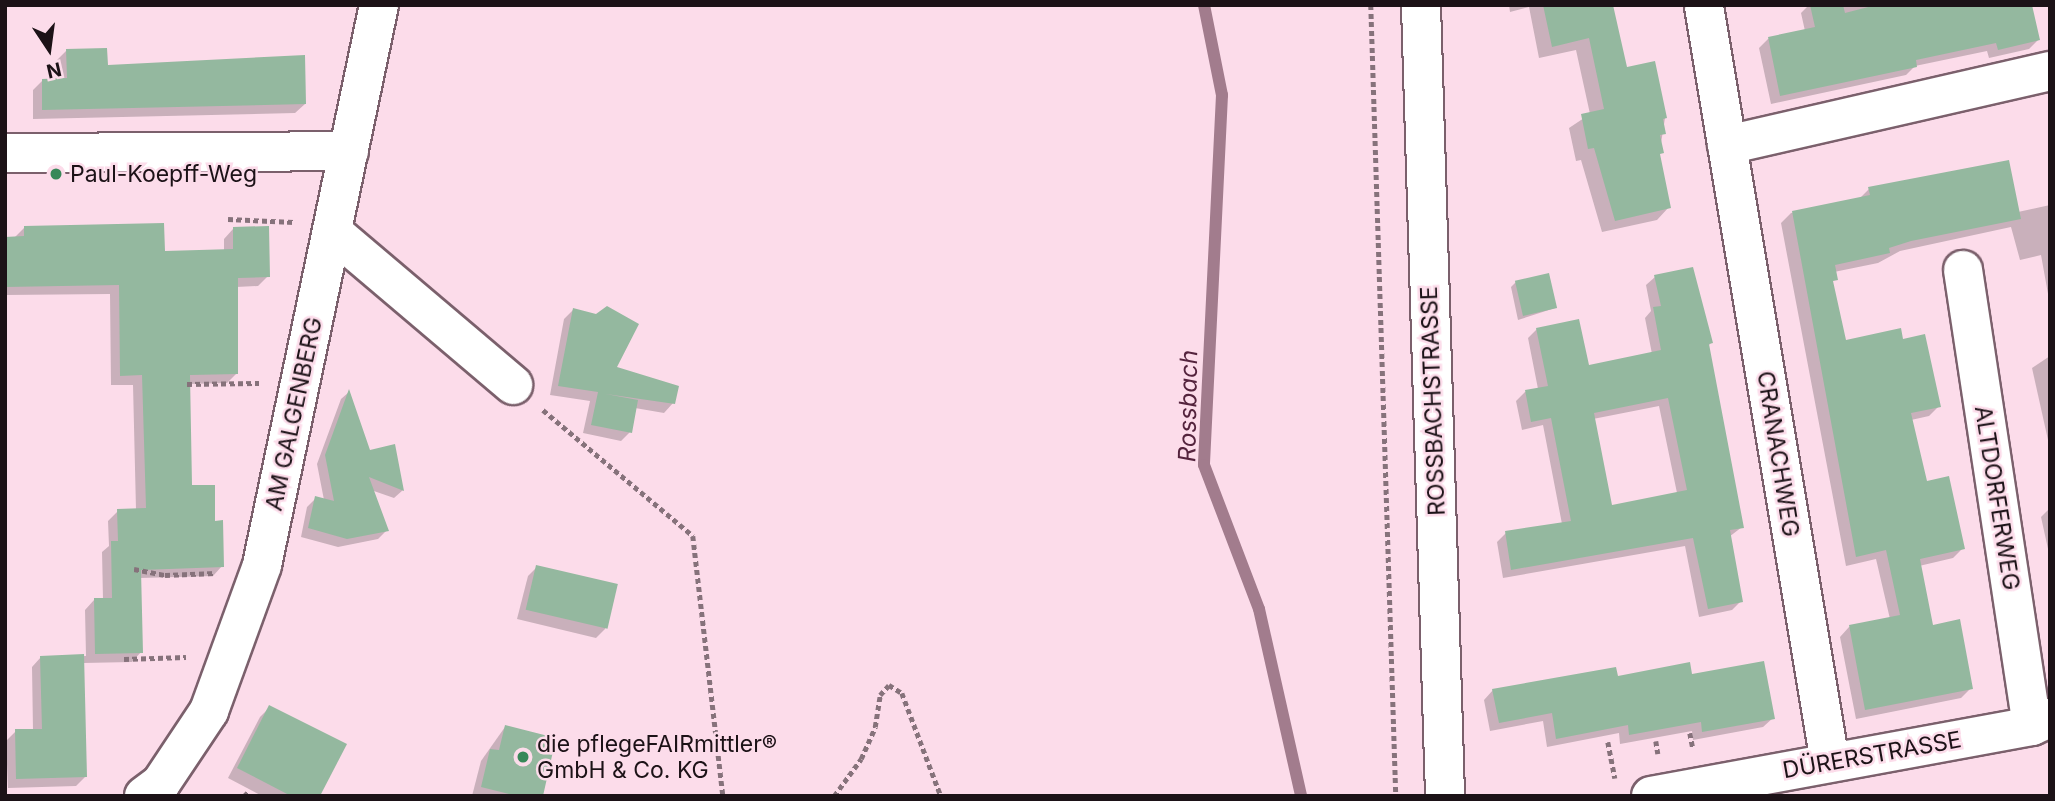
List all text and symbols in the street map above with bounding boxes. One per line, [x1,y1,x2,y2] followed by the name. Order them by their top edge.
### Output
[14,14,84,84] north arrow
[44,57,63,83] text: N
[70,160,257,188] place label: Paul-Koepff-Weg
[48,166,64,182] marker: Paul-Koepff-Weg
[1415,286,1451,516] street label: ROSSBACHSTRASSE
[260,315,328,513] street label: AM GALGENBERG
[1173,350,1203,462] water label: Rossbach
[1751,369,1805,539] street label: CRANACHWEG
[1969,404,2025,592] street label: ALTDORFERWEG
[1781,726,1963,784] street label: DÜRERSTRASSE
[537,730,777,784] place label: die pflegeFAIRmittler® GmbH & Co. KG
[515,749,531,765] marker: die pflegeFAIRmittler® GmbH & Co. KG

